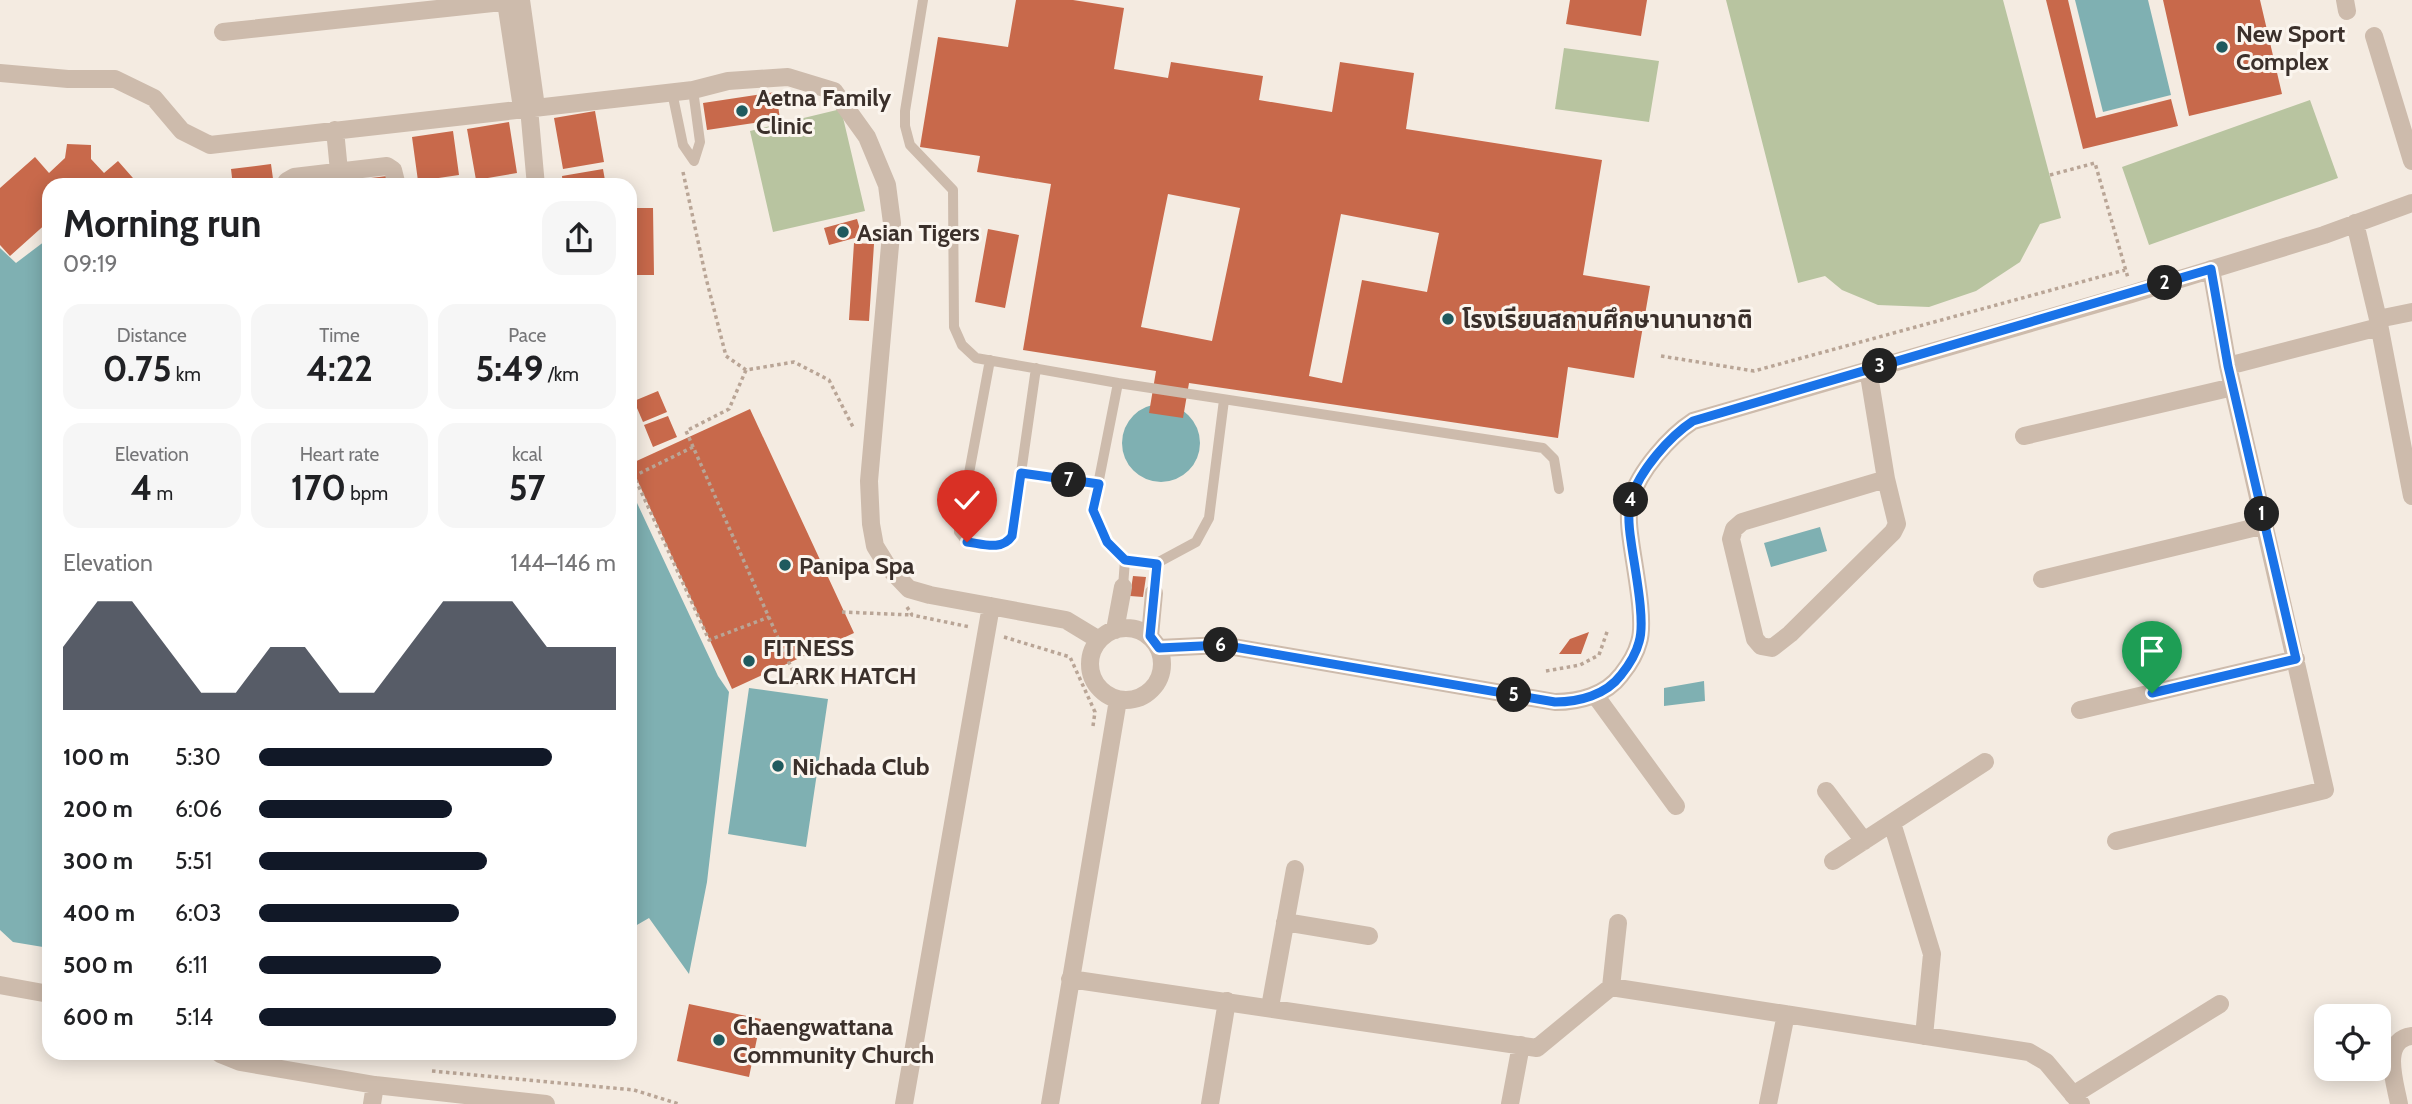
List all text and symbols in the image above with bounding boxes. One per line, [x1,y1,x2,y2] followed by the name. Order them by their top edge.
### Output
[2236,19,2345,76] place label: New Sport Complex
[2214,39,2230,55] marker: New Sport Complex
[756,83,891,140] place label: Aetna Family Clinic
[734,103,750,119] marker: Aetna Family Clinic
[63,200,262,247] text: Morning run
[542,201,616,275] button: share
[857,218,980,247] place label: Asian Tigers
[835,224,851,240] marker: Asian Tigers
[63,250,117,278] text: 09:19
[2148,266,2182,300] pin: 2
[2159,271,2170,294] text: 2
[1462,305,1753,334] place label: โรงเรียนสถานศึกษานานาชาติ
[1440,311,1456,327] marker: โรงเรียนสถานศึกษานานาชาติ
[117,324,187,347] text: Distance
[319,324,360,347] text: Time
[508,324,546,347] text: Pace
[103,347,171,390] text: 0.75
[306,347,373,390] text: 4:22
[475,347,543,390] text: 5:49
[1862,348,1898,384] pin: 3
[1874,354,1885,377] text: 3
[171,363,201,386] text: km
[543,363,579,386] text: /km
[115,443,189,466] text: Elevation
[300,443,379,466] text: Heart rate
[512,443,542,466] text: kcal
[1052,462,1086,498] pin: 7
[130,466,152,509] text: 4
[291,466,346,509] text: 170
[509,466,545,509] text: 57
[1064,468,1073,491] text: 7
[937,470,997,542] pin
[948,481,986,519] icon: check
[152,482,173,505] text: m
[346,482,388,505] text: bpm
[1614,482,1648,518] pin: 4
[1625,488,1636,511] text: 4
[2244,496,2280,532] pin: 1
[2258,502,2265,525] text: 1
[63,549,153,577] text: Elevation
[511,549,616,577] text: 144–146 m
[799,551,915,580] place label: Panipa Spa
[777,557,793,573] marker: Panipa Spa
[2122,621,2182,693] pin
[1204,628,1238,662] pin: 6
[2133,632,2171,670] icon: arrive
[763,633,916,690] place label: FITNESS CLARK HATCH
[1215,633,1226,656] text: 6
[741,653,757,669] marker: FITNESS CLARK HATCH
[1496,678,1532,712] pin: 5
[1508,683,1519,706] text: 5
[63,743,129,771] text: 100 m
[175,743,221,771] text: 5:30
[792,752,930,781] place label: Nichada Club
[770,758,786,774] marker: Nichada Club
[63,795,133,823] text: 200 m
[175,795,222,823] text: 6:06
[63,847,133,875] text: 300 m
[175,847,212,875] text: 5:51
[63,899,135,927] text: 400 m
[175,899,221,927] text: 6:03
[63,951,133,979] text: 500 m
[175,951,208,979] text: 6:11
[63,1003,134,1031] text: 600 m
[175,1003,213,1031] text: 5:14
[2314,1004,2391,1081] map controls
[2314,1004,2391,1081] button: locate
[733,1012,934,1069] place label: Chaengwattana Community Church
[711,1032,727,1048] marker: Chaengwattana Community Church

